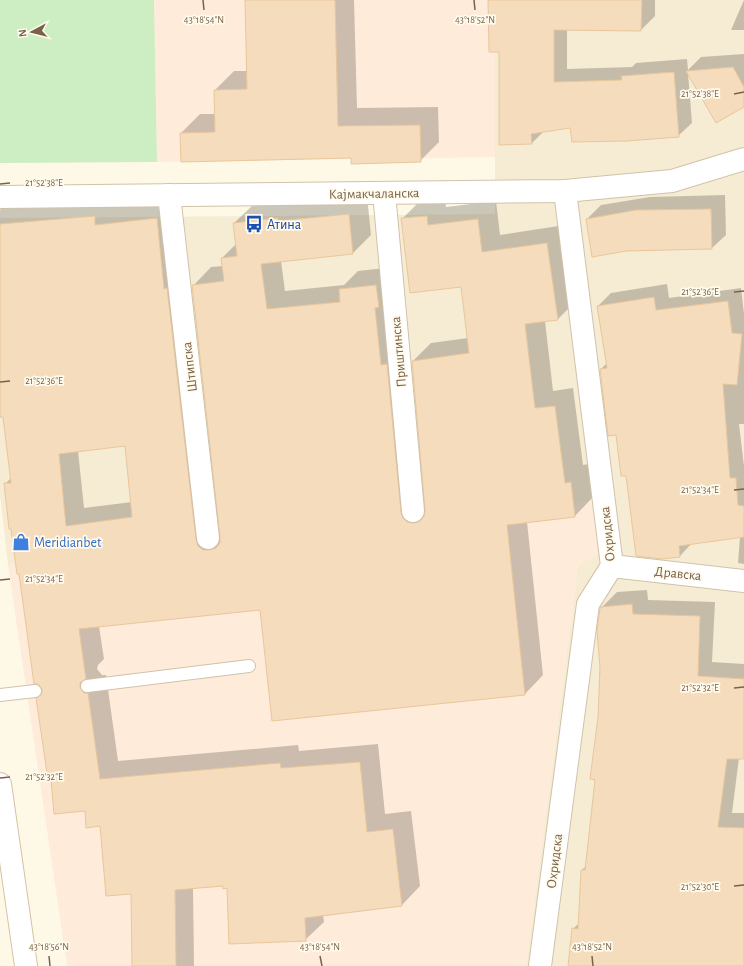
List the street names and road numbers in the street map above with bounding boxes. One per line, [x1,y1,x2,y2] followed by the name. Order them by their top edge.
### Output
[328,186,420,202] street label: Кајмакчаланска
[389,315,409,388] street label: Приштинска
[180,340,200,393] street label: Штипска
[598,505,618,562] street label: Охридска
[654,565,703,583] street label: Дравска
[545,832,565,889] street label: Охридска

